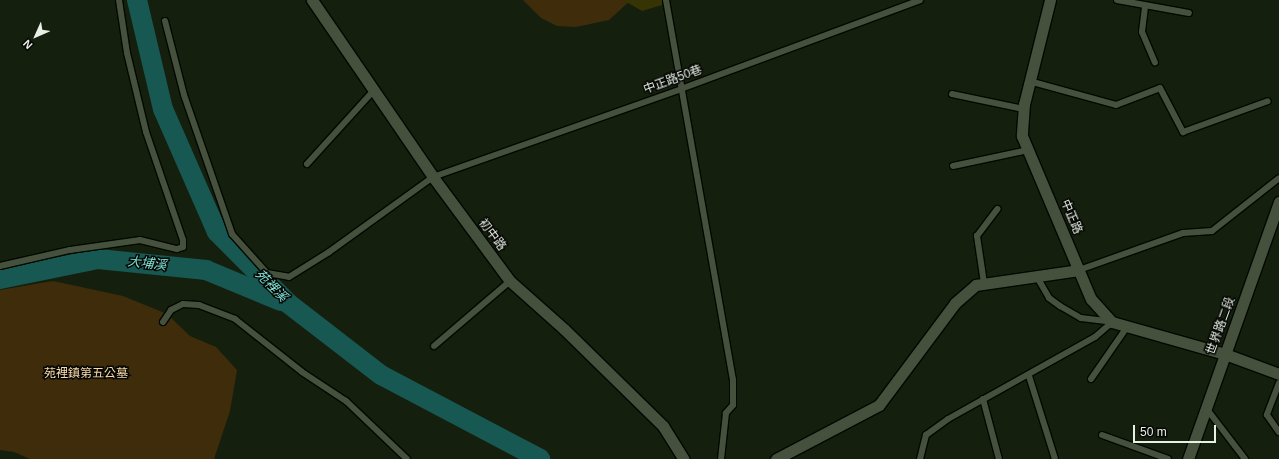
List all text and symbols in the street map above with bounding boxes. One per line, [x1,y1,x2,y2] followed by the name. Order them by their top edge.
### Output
[16,16,56,56] north arrow
[20,37,35,52] text: N
[642,63,704,97] street label: 中正路50巷
[1057,198,1085,236] street label: 中正路
[475,216,509,254] street label: 初中路
[127,254,167,274] water label: 大埔溪
[252,267,290,305] water label: 苑裡溪
[1204,295,1238,357] street label: 世界路二段
[44,367,128,381] park label: 苑裡鎮第五公墓
[1135,417,1218,443] scale bar
[1140,425,1167,439] text: 50 m

